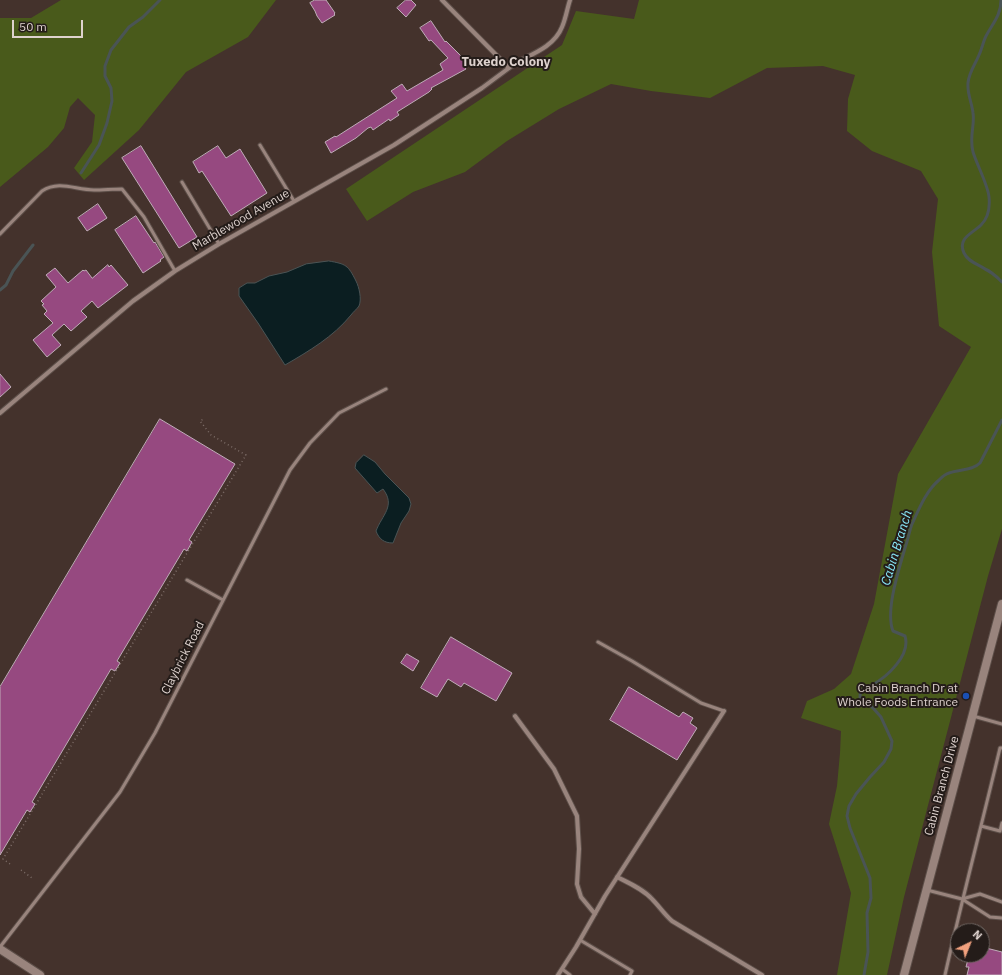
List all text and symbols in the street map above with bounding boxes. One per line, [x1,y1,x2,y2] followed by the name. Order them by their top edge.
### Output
[14,12,85,38] scale bar
[19,19,47,34] text: 50 m
[461,54,551,70] district label: Tuxedo Colony
[190,186,292,254] street label: Marblewood Avenue
[878,508,916,588] water label: Cabin Branch
[158,619,208,697] street label: Claybrick Road
[837,682,958,710] place label: Cabin Branch Dr at Whole Foods Entrance
[961,691,971,701] marker: Cabin Branch Dr at Whole Foods Entrance
[922,735,962,837] street label: Cabin Branch Drive
[950,923,990,963] north arrow
[970,927,985,943] text: N

